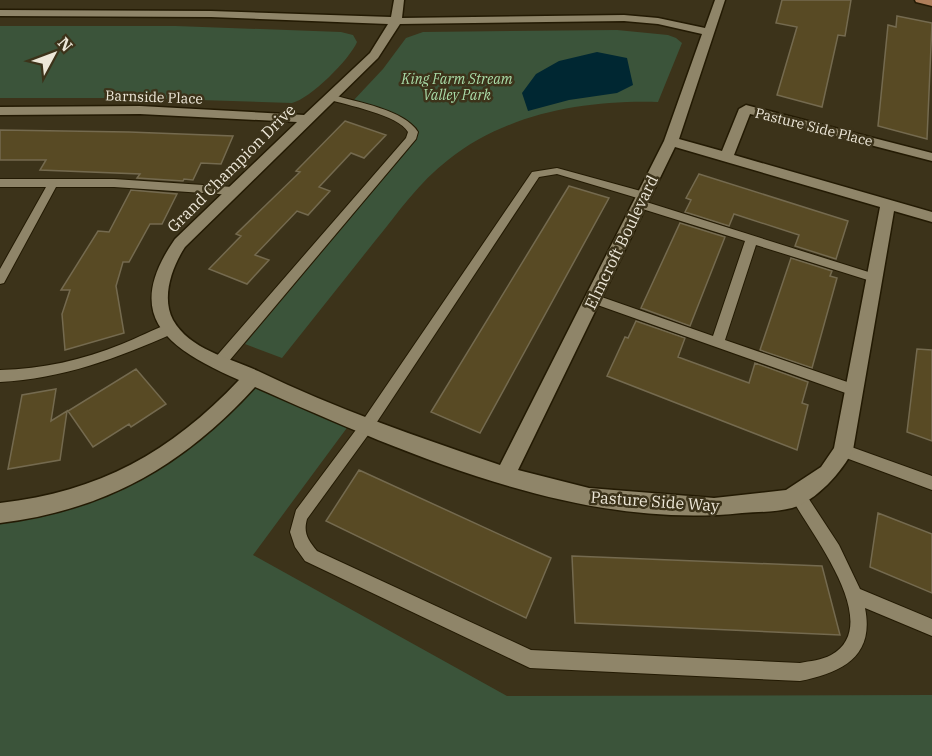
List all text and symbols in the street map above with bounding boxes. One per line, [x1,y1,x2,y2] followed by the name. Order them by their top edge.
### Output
[24,24,84,84] north arrow
[54,33,77,55] text: N
[400,70,513,104] park label: King Farm Stream Valley Park
[105,86,203,108] street label: Barnside Place
[163,100,299,236] street label: Grand Champion Drive
[753,104,875,150] street label: Pasture Side Place
[580,172,662,312] street label: Elmcroft Boulevard
[590,487,721,516] street label: Pasture Side Way

